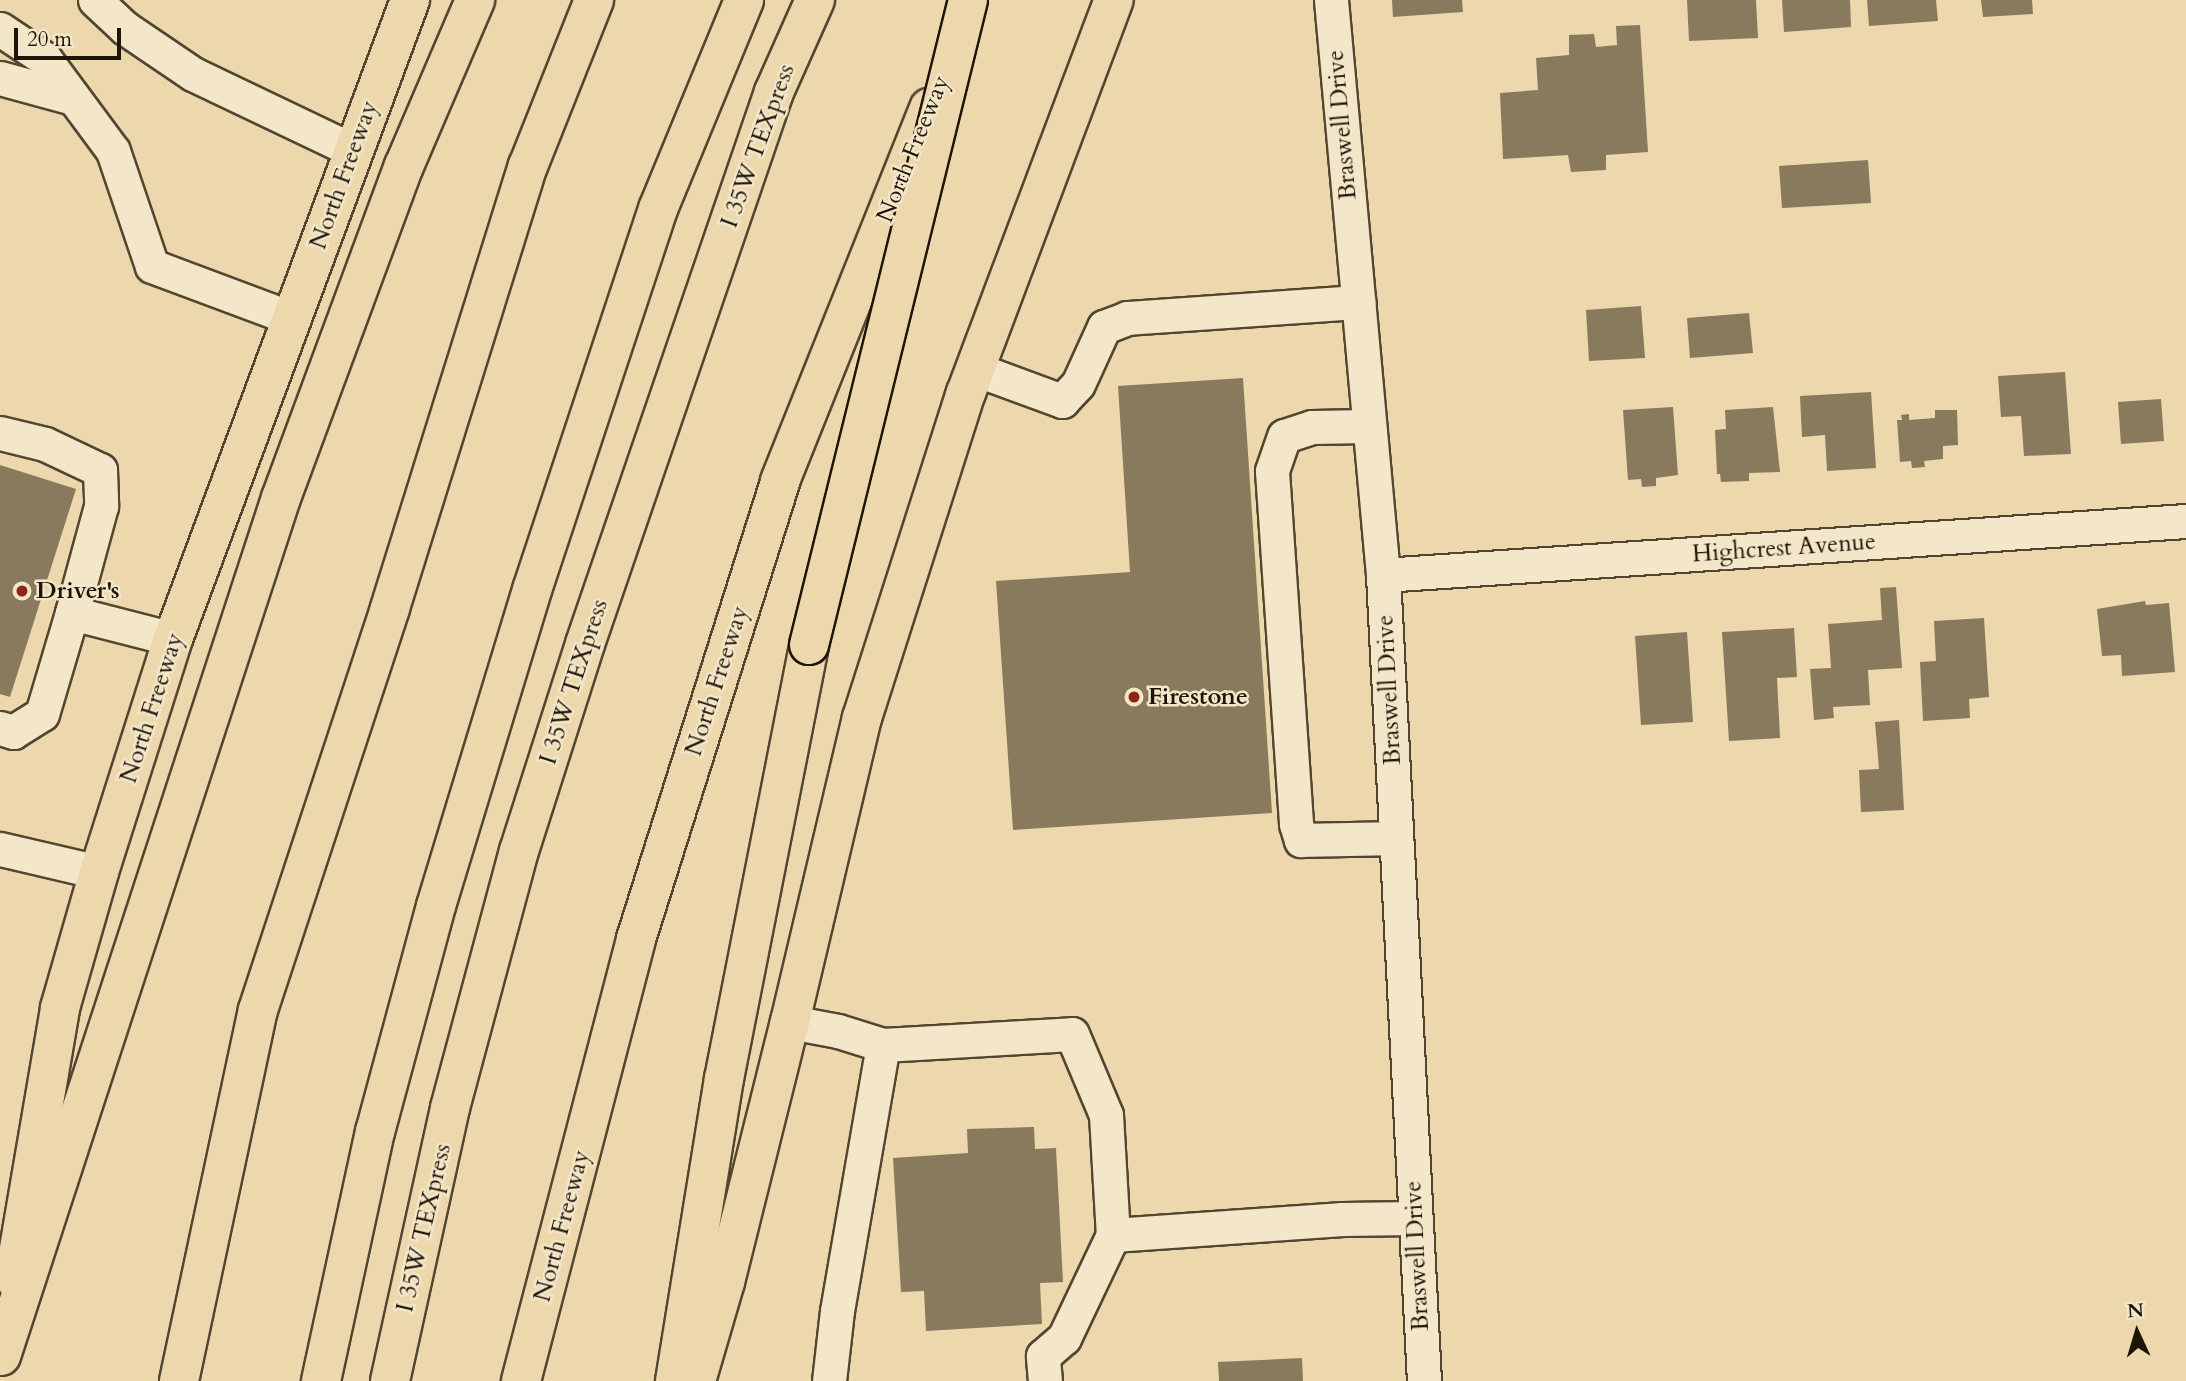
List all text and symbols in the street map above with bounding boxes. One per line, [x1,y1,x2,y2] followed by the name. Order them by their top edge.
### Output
[18,14,124,58] scale bar
[27,25,72,54] text: 20 m
[1321,49,1363,201] street label: Braswell Drive
[715,60,801,232] street label: I 35W TEXpress
[870,71,956,227] street label: North Freeway
[304,97,384,253] street label: North Freeway
[1691,527,1877,569] street label: Highcrest Avenue
[36,577,120,605] place label: Driver's
[14,583,30,599] marker: Driver's
[534,596,614,768] street label: I 35W TEXpress
[679,602,755,760] street label: North Freeway
[1371,614,1407,766] street label: Braswell Drive
[114,629,190,787] street label: North Freeway
[1148,683,1248,711] place label: Firestone
[1126,689,1142,705] marker: Firestone
[391,1141,457,1315] street label: I 35W TEXpress
[528,1147,596,1305] street label: North Freeway
[1399,1180,1435,1332] street label: Braswell Drive
[2102,1297,2172,1367] north arrow
[2126,1298,2145,1325] text: N

